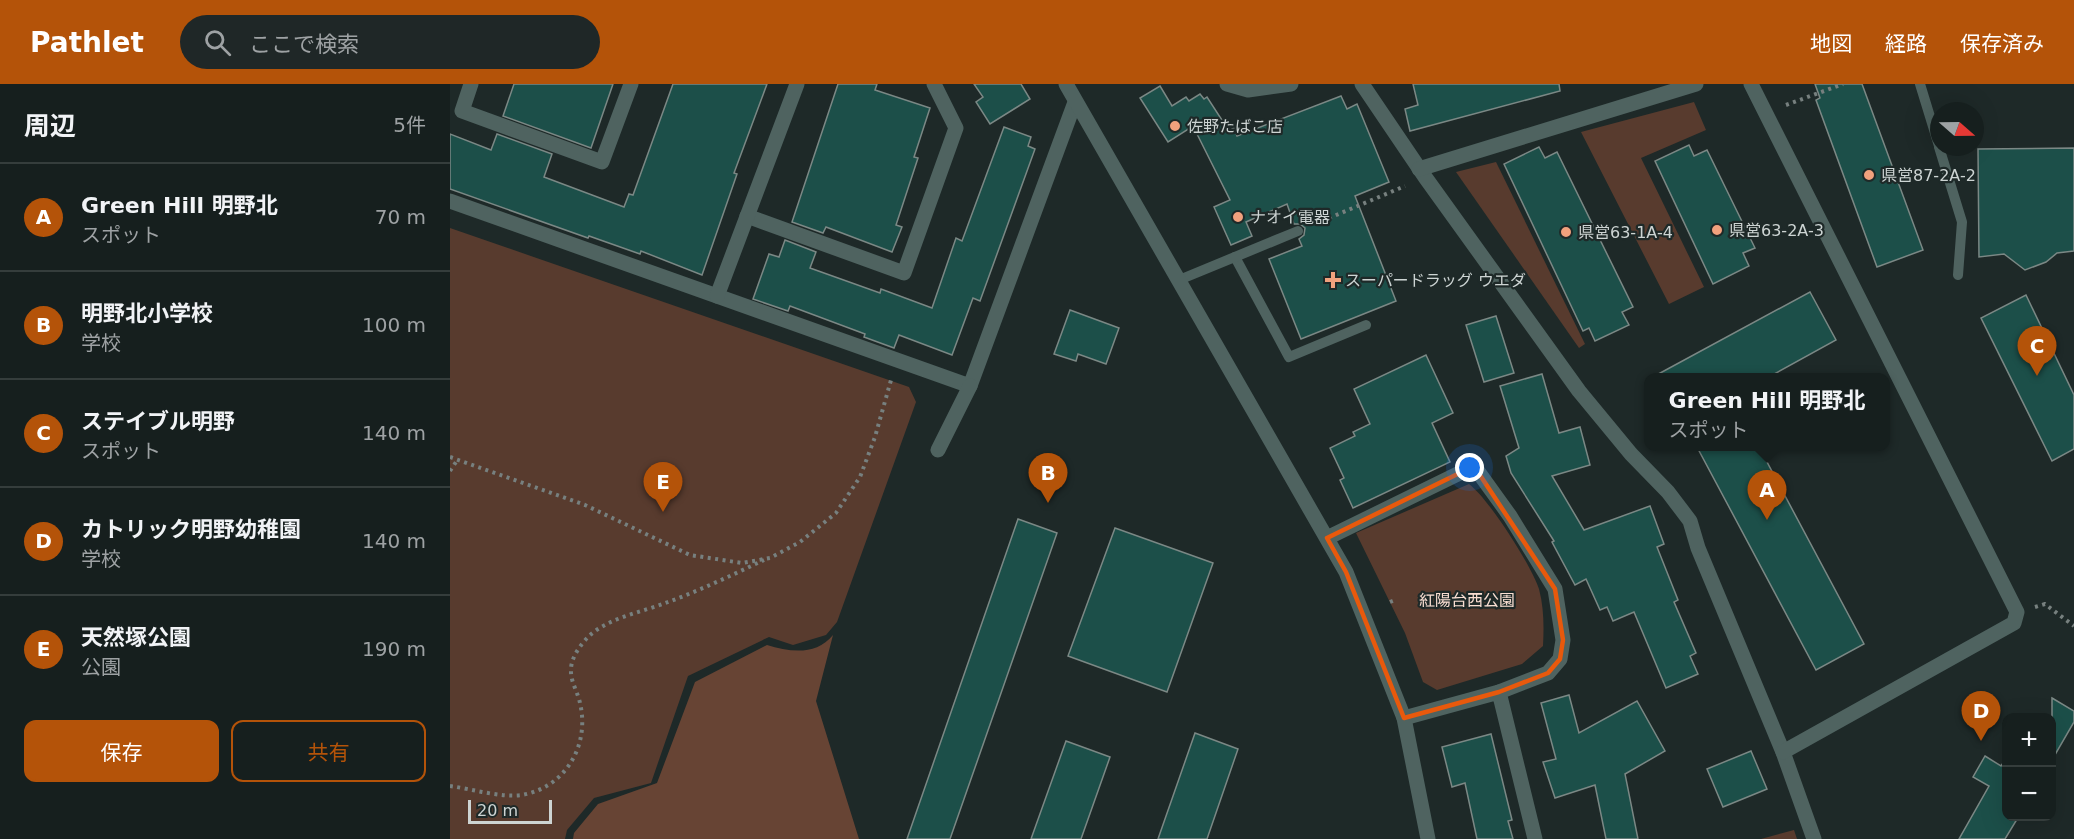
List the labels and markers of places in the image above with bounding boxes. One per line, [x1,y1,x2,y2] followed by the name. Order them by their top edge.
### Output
[1187,117,1283,136] place label: 佐野たばこ店
[1168,119,1182,133] marker: 佐野たばこ店
[1881,166,1976,185] place label: 県営87-2A-2
[1862,168,1876,182] marker: 県営87-2A-2
[1250,208,1330,227] place label: ナオイ電器
[1231,210,1245,224] marker: ナオイ電器
[1729,221,1824,240] place label: 県営63-2A-3
[1578,223,1673,242] place label: 県営63-1A-4
[1710,223,1724,237] marker: 県営63-2A-3
[1559,225,1573,239] marker: 県営63-1A-4
[1345,271,1526,290] place label: スーパードラッグ ウエダ
[1326,273,1340,287] marker: スーパードラッグ ウエダ
[2018,326,2056,376] pin: C
[1028,454,1068,503] pin: B
[644,462,682,512] pin: E
[1748,470,1786,520] pin: A
[1962,692,2000,741] pin: D

